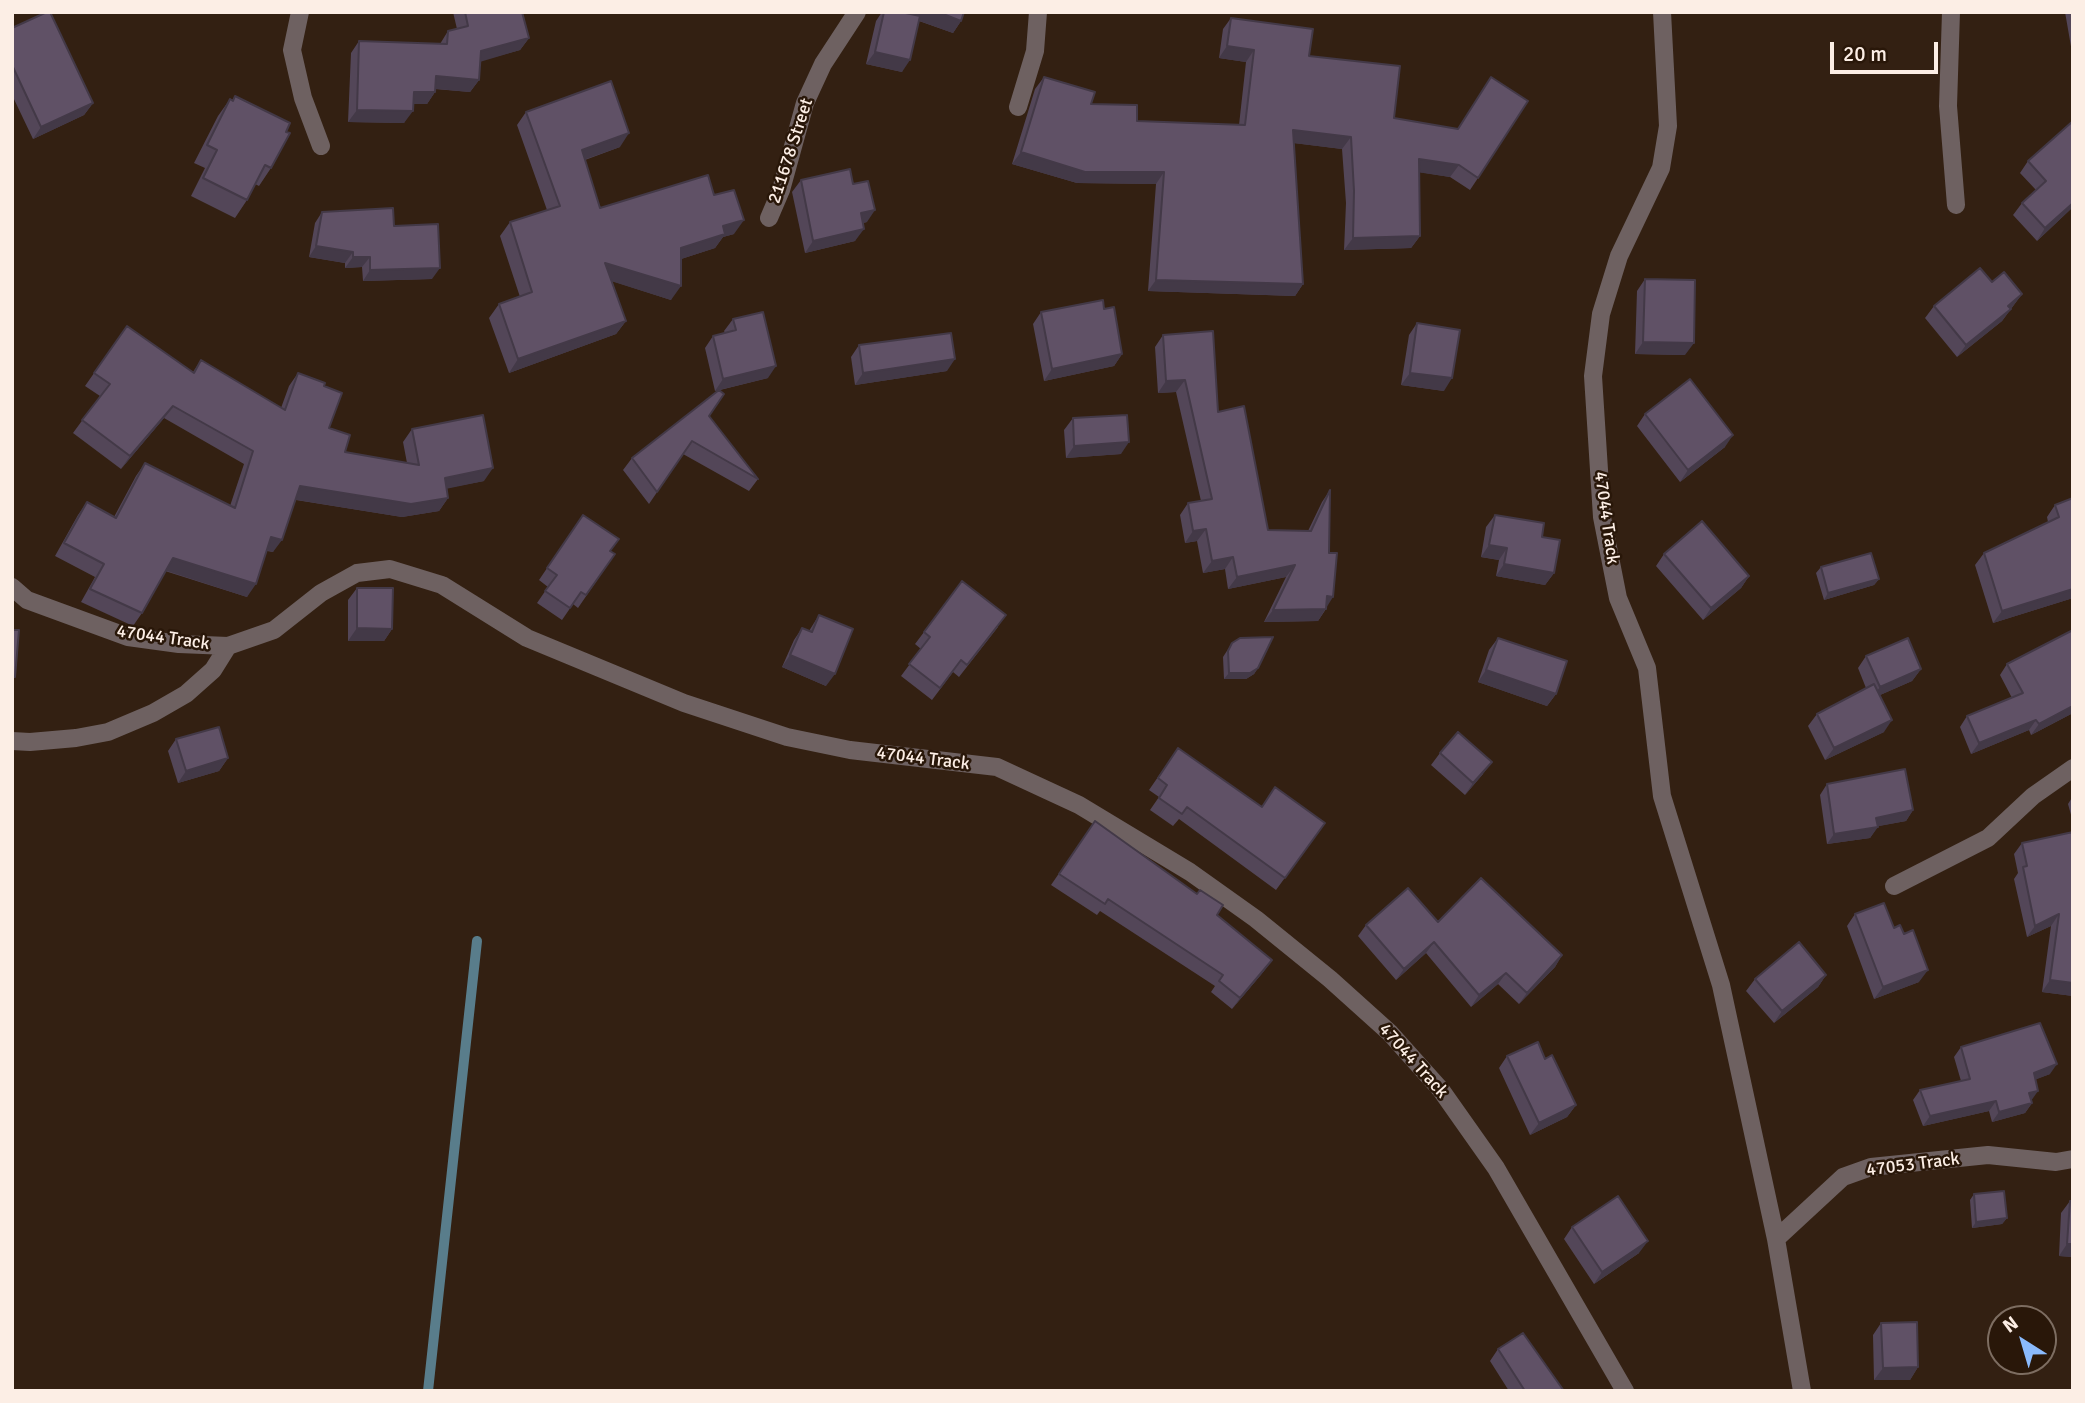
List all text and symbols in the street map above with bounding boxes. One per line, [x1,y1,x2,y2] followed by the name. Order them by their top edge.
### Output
[1833,28,1941,72] scale bar
[1843,41,1887,67] text: 20 m
[764,96,818,206] street label: 211678 Street
[1589,470,1623,566] street label: 47044 Track
[115,621,211,655] street label: 47044 Track
[875,743,971,775] street label: 47044 Track
[1374,1019,1452,1103] street label: 47044 Track
[1865,1149,1961,1181] street label: 47053 Track
[1987,1305,2057,1375] north arrow
[1998,1311,2023,1338] text: N

